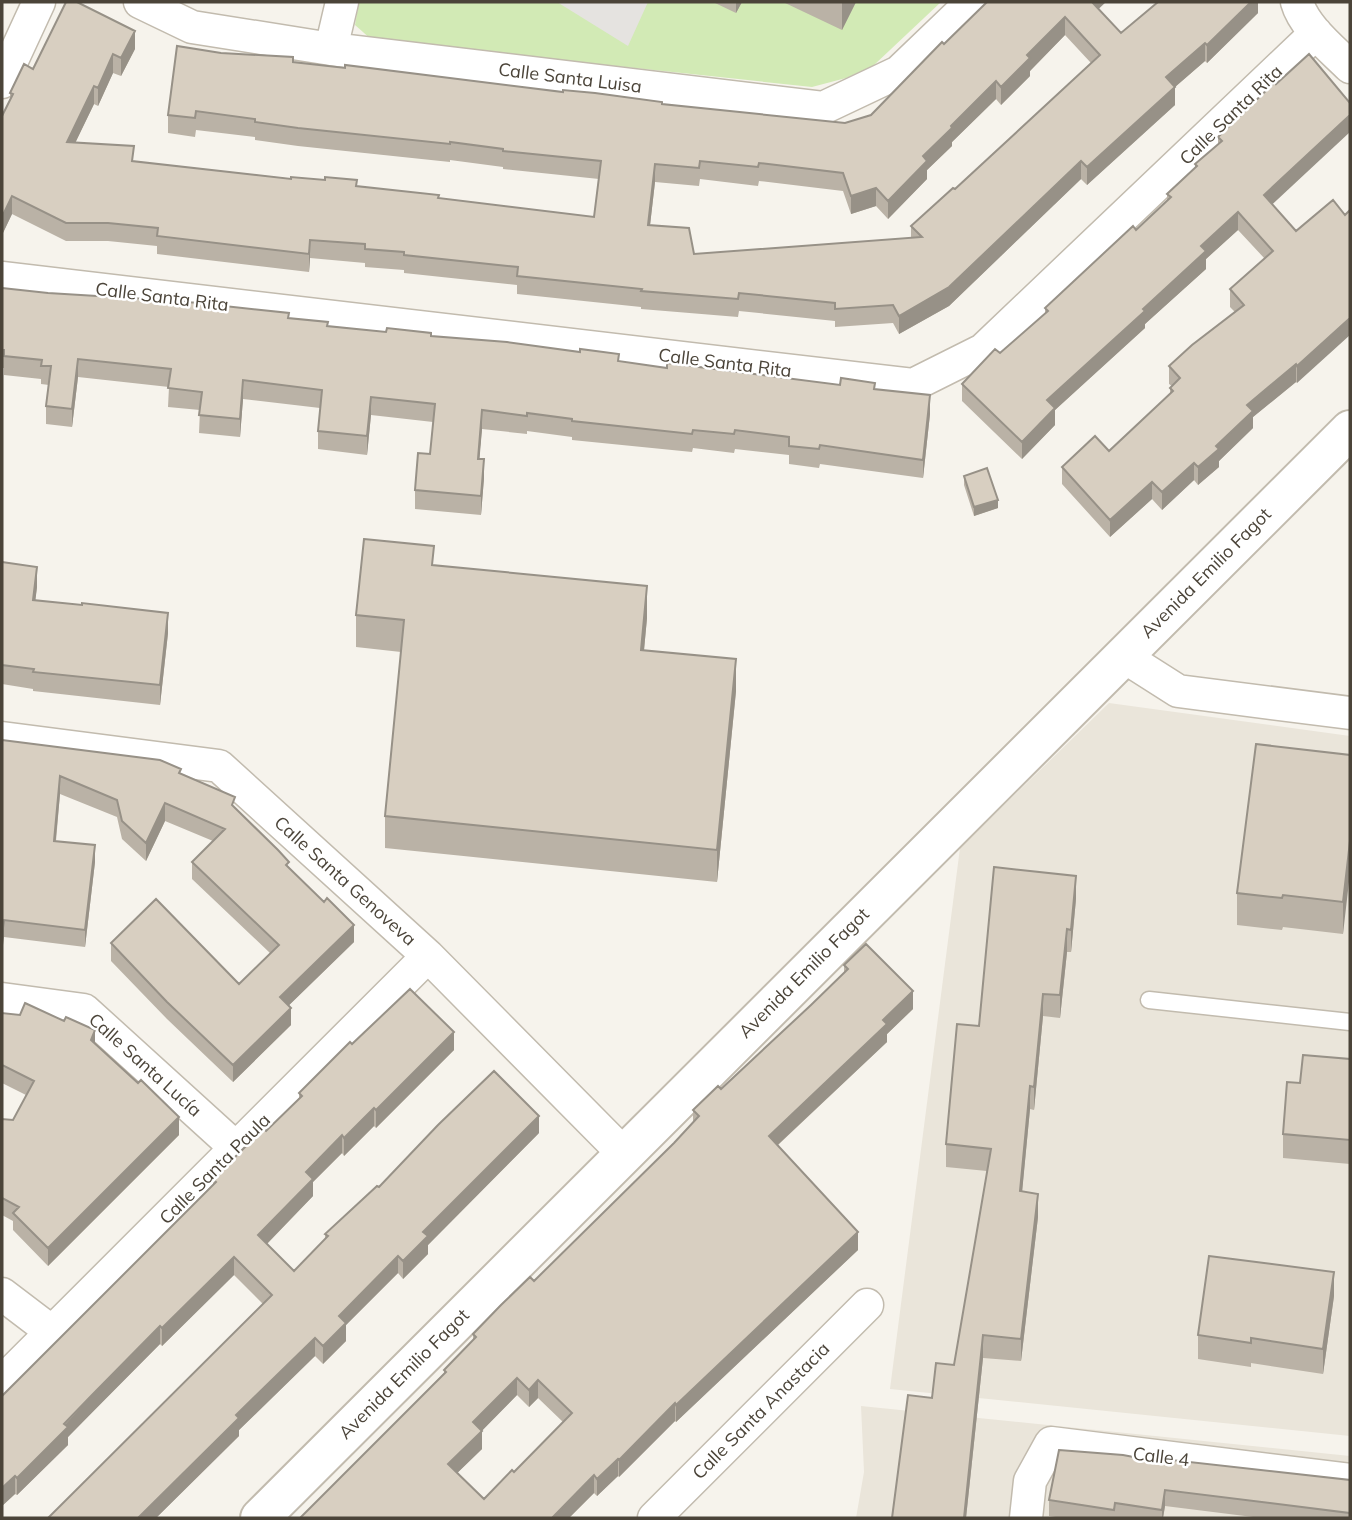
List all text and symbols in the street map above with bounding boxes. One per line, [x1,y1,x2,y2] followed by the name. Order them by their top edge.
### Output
[497,57,643,98] street label: Calle Santa Luisa
[1174,60,1287,169] street label: Calle Santa Rita
[94,277,230,316] street label: Calle Santa Rita
[657,343,793,382] street label: Calle Santa Rita
[1136,503,1276,643] street label: Avenida Emilio Fagot
[270,811,421,950] street label: Calle Santa Genoveva
[734,903,874,1043] street label: Avenida Emilio Fagot
[84,1008,207,1121] street label: Calle Santa Lucía
[154,1108,275,1229] street label: Calle Santa Paula
[334,1304,474,1444] street label: Avenida Emilio Fagot
[687,1337,834,1484] street label: Calle Santa Anastacia
[1132,1442,1191,1471] street label: Calle 4

